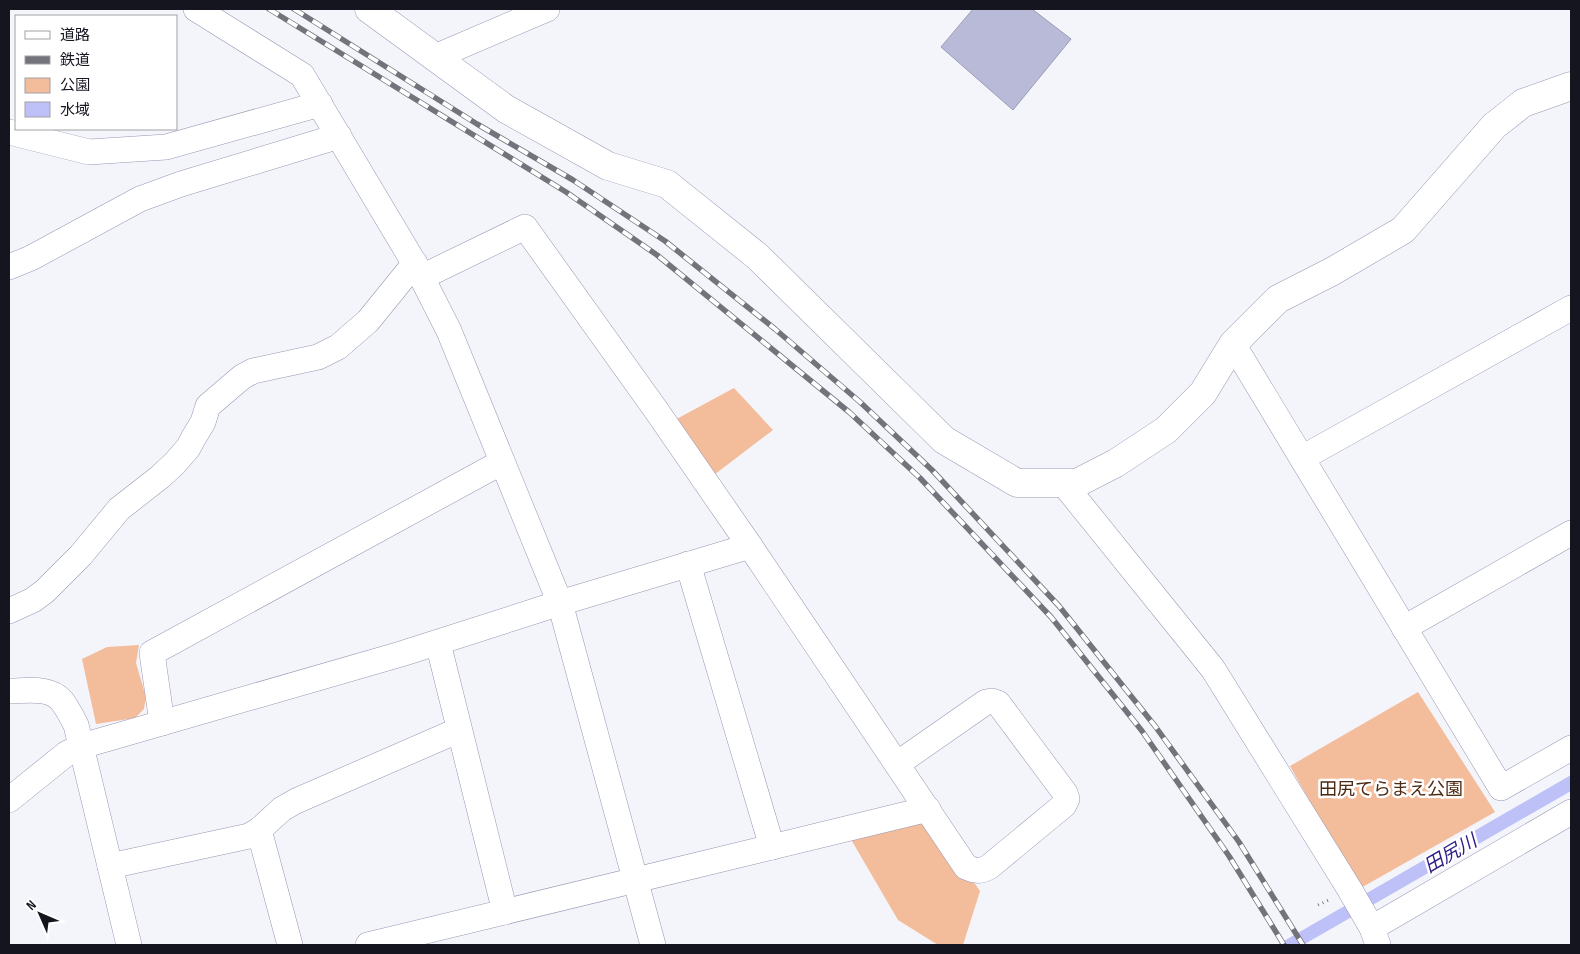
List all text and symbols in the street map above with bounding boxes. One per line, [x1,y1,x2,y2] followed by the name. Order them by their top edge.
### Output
[15,15,178,130] legend
[60,26,90,45] text: 道路
[60,51,90,70] text: 鉄道
[60,76,90,95] text: 公園
[60,101,90,120] text: 水域
[1319,779,1463,800] park label: 田尻てらまえ公園
[1420,829,1483,879] water label: 田尻川
[15,889,65,939] north arrow
[23,897,40,914] text: N

